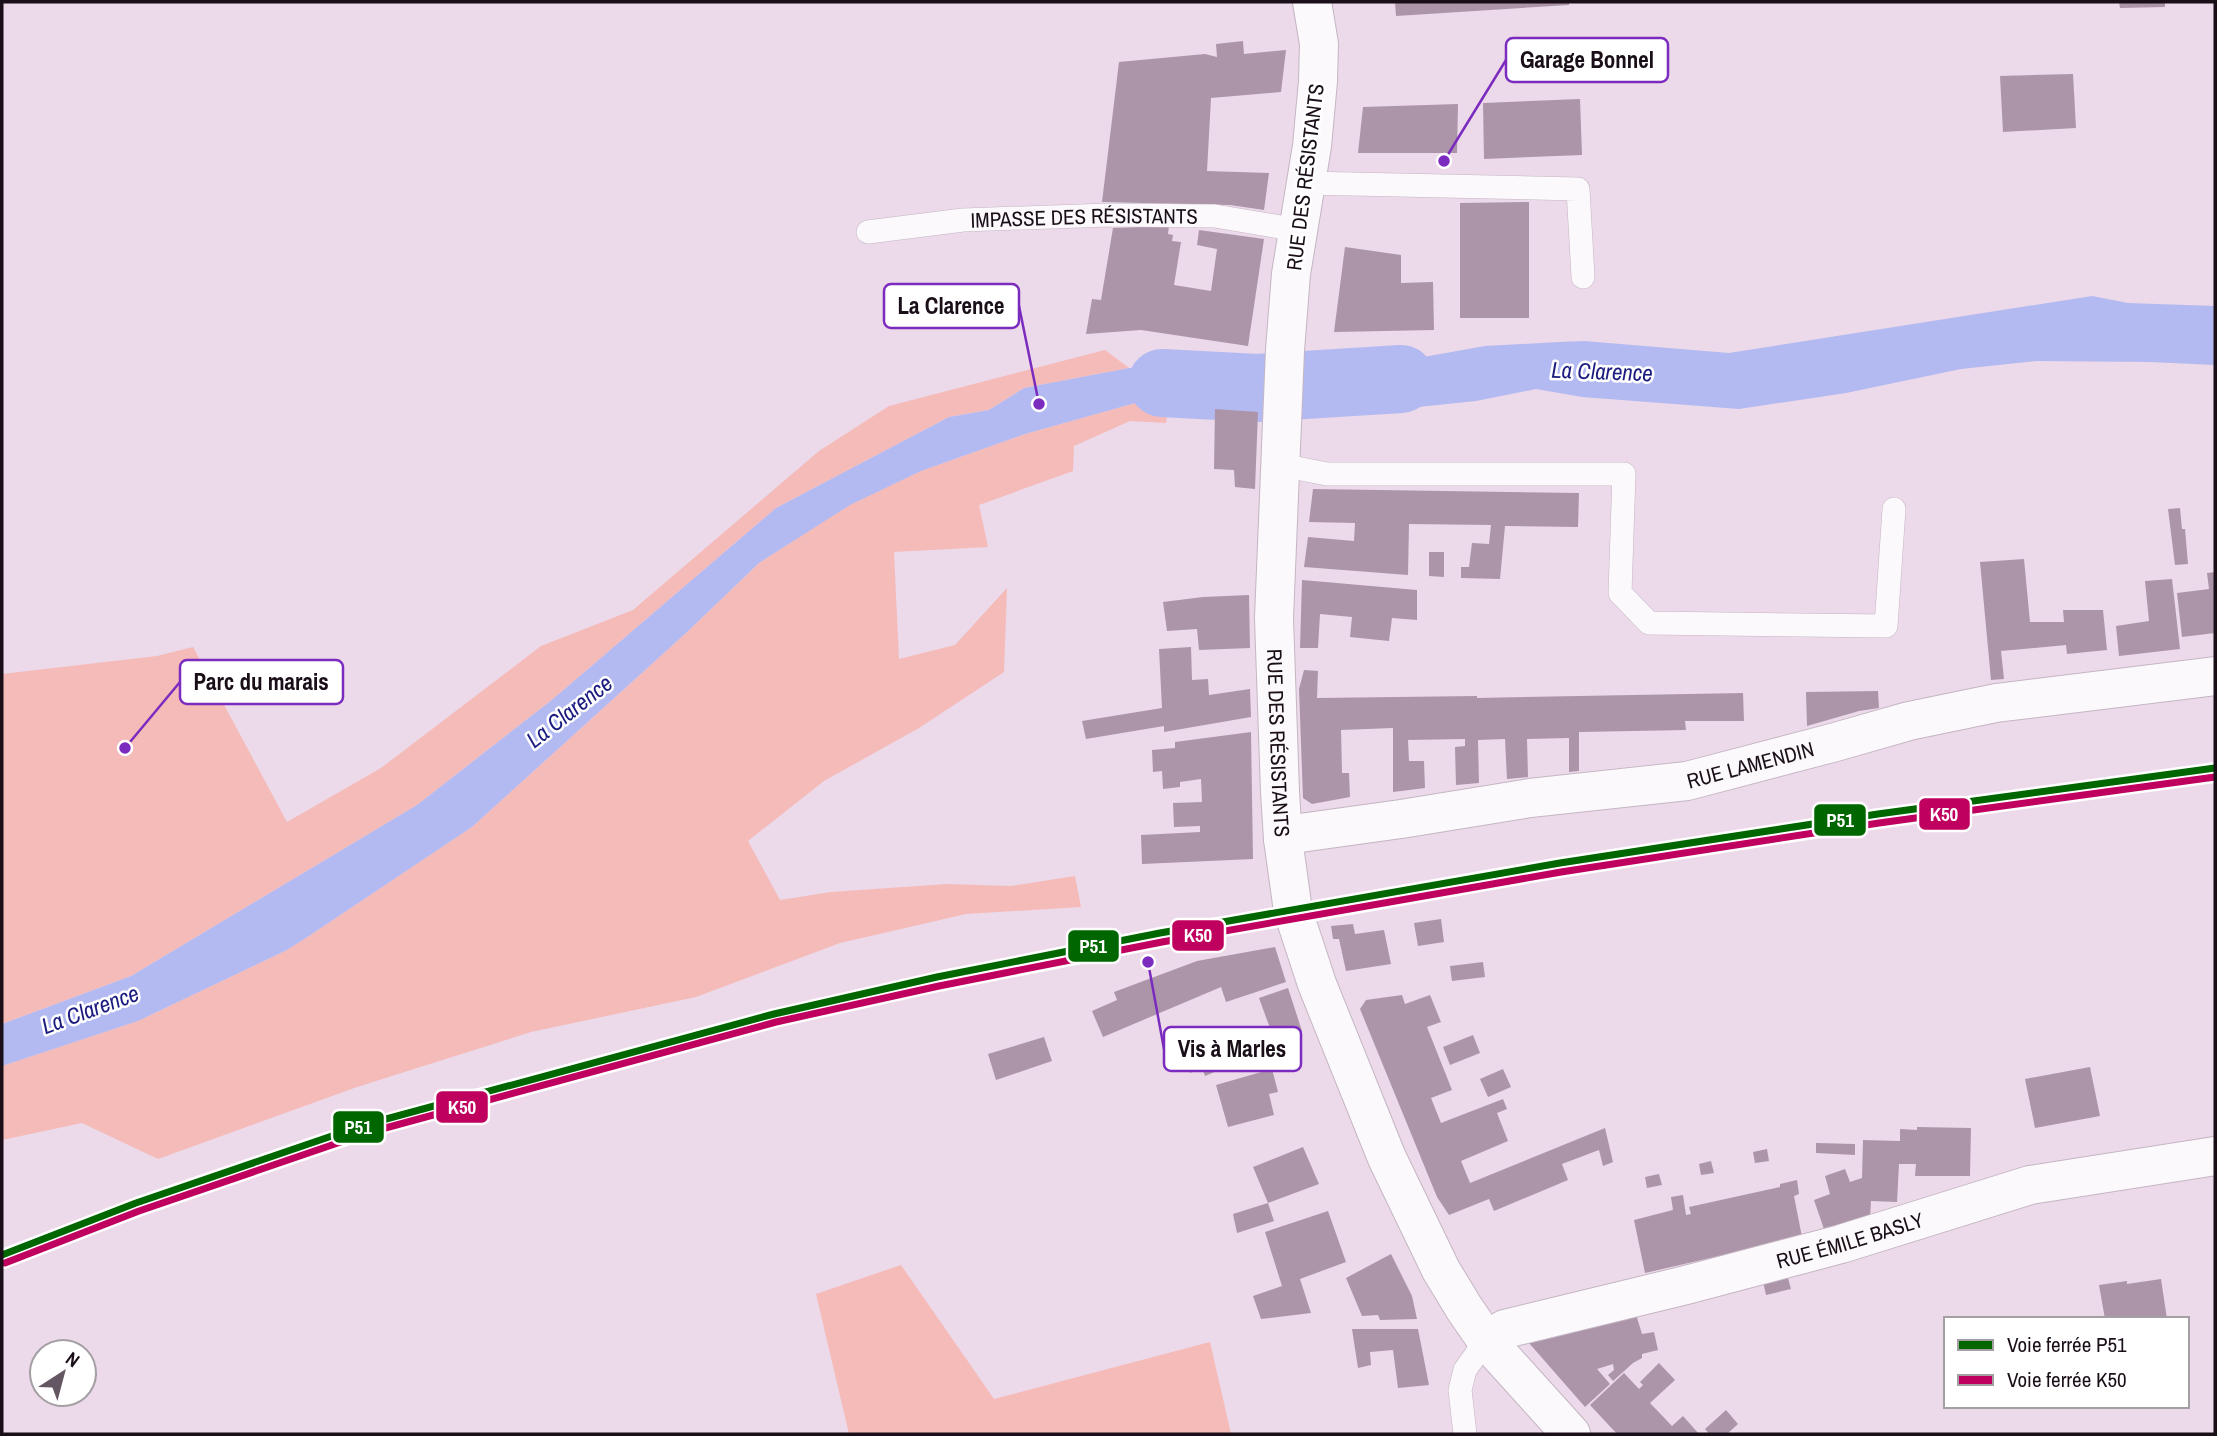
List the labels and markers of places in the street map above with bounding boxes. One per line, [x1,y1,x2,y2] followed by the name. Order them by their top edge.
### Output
[1506,38,1668,82] callout: Garage Bonnel
[884,284,1019,328] callout: La Clarence
[180,660,343,704] callout: Parc du marais
[1164,1027,1301,1071] callout: Vis à Marles

